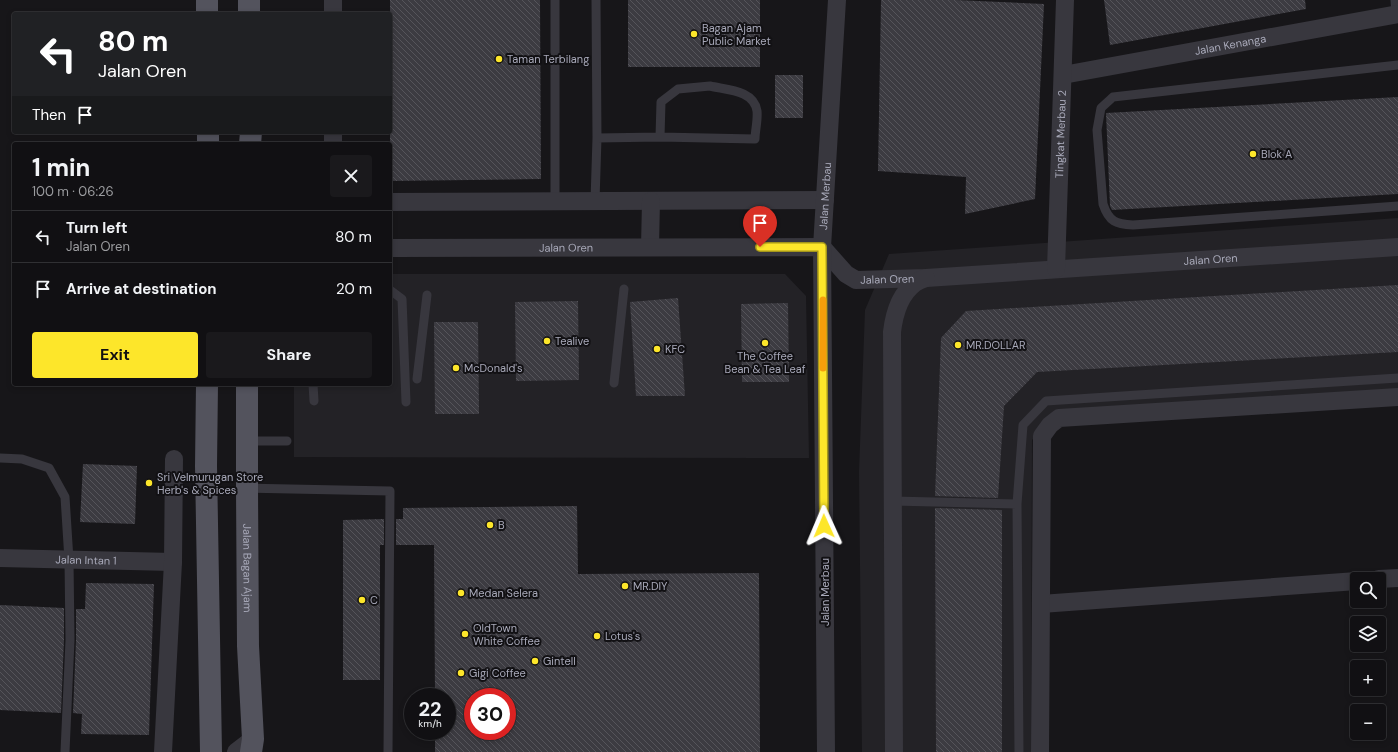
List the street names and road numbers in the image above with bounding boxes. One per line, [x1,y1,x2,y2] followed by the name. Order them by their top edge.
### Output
[1193,31,1267,58] street label: Jalan Kenanga
[1052,90,1069,178] street label: Tingkat Merbau 2
[816,162,834,230] street label: Jalan Merbau
[539,241,593,255] street label: Jalan Oren
[1183,251,1238,268] street label: Jalan Oren
[860,271,914,287] street label: Jalan Oren
[240,523,255,613] street label: Jalan Bagan Ajam
[55,552,117,568] street label: Jalan Intan 1
[818,558,832,626] street label: Jalan Merbau

